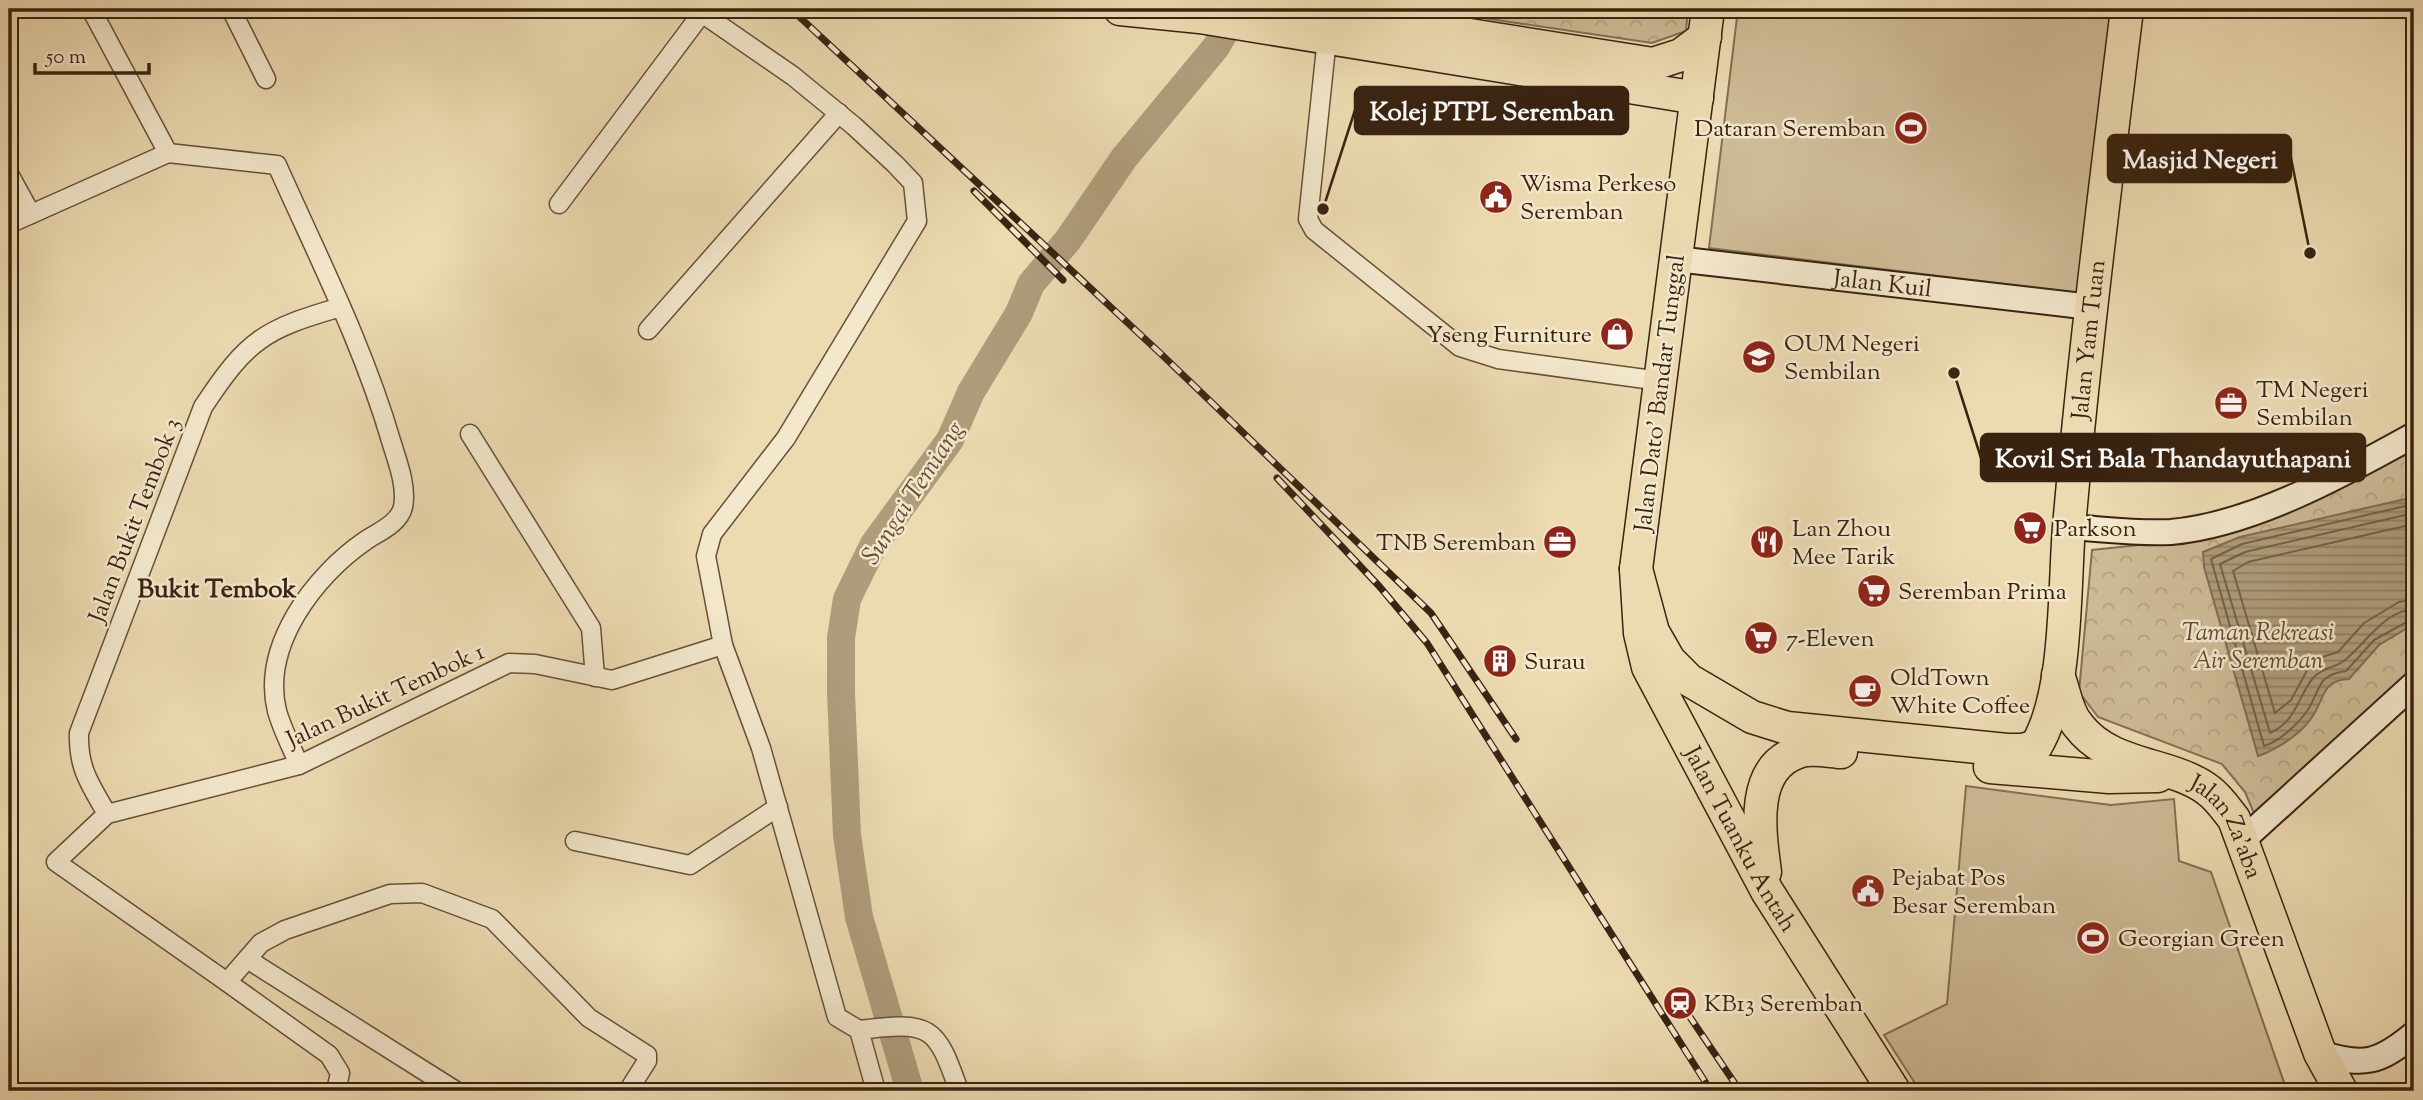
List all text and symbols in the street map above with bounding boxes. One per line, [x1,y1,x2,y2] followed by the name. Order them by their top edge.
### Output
[35,32,149,76] scale bar
[45,43,86,73] text: 50 m
[1355,87,1628,134] callout: Kolej PTPL Seremban
[1370,95,1615,132] text: Kolej PTPL Seremban
[1892,109,1930,147] sports icon: Dataran Seremban
[1694,113,1886,147] place label: Dataran Seremban
[2108,135,2291,182] callout: Masjid Negeri
[2122,143,2278,180] text: Masjid Negeri
[1520,168,1676,230] place label: Wisma Perkeso Seremban
[1477,178,1515,216] public building icon: Wisma Perkeso Seremban
[1627,252,1695,536] street label: Jalan Dato' Bandar Tunggal
[2064,258,2116,423] street label: Jalan Yam Tuan
[1829,262,1934,307] street label: Jalan Kuil
[1598,315,1636,353] shop icon: Yseng Furniture
[1426,319,1592,353] place label: Yseng Furniture
[1784,328,1920,390] place label: OUM Negeri Sembilan
[1740,338,1778,376] school or university icon: OUM Negeri Sembilan
[2256,374,2369,436] place label: TM Negeri Sembilan
[2212,384,2250,422] office icon: TM Negeri Sembilan
[80,413,191,630] street label: Jalan Bukit Tembok 3
[854,414,975,573] water label: Sungai Temiang
[1981,434,2365,481] callout: Kovil Sri Bala Thandayuthapani
[1995,442,2352,479] text: Kovil Sri Bala Thandayuthapani
[2011,509,2049,547] supermarket icon: Parkson
[1792,513,1896,575] place label: Lan Zhou Mee Tarik
[2054,513,2137,547] place label: Parkson
[1541,523,1579,561] office icon: TNB Seremban
[1748,523,1786,561] restaurant icon: Lan Zhou Mee Tarik
[1376,527,1536,561] place label: TNB Seremban
[137,572,297,609] district label: Bukit Tembok
[1855,572,1893,610] supermarket icon: Seremban Prima
[1898,576,2067,610] place label: Seremban Prima
[2182,617,2334,679] park label: Taman Rekreasi Air Seremban
[1742,619,1780,657] supermarket icon: 7-Eleven
[1786,623,1875,657] place label: 7-Eleven
[279,636,491,759] street label: Jalan Bukit Tembok 1
[1481,642,1519,680] building icon: Surau
[1524,646,1586,680] place label: Surau
[1890,662,2030,724] place label: OldTown White Coffee
[1846,672,1884,710] cafe icon: OldTown White Coffee
[1673,739,1804,940] street label: Jalan Tuanku Antah
[2181,766,2270,884] street label: Jalan Za'aba
[1892,862,2056,924] place label: Pejabat Pos Besar Seremban
[1849,872,1887,910] public building icon: Pejabat Pos Besar Seremban
[2074,919,2112,957] sports icon: Georgian Green
[2118,923,2285,957] place label: Georgian Green
[1661,984,1699,1022] station icon: KB13 Seremban
[1704,988,1863,1022] place label: KB13 Seremban

